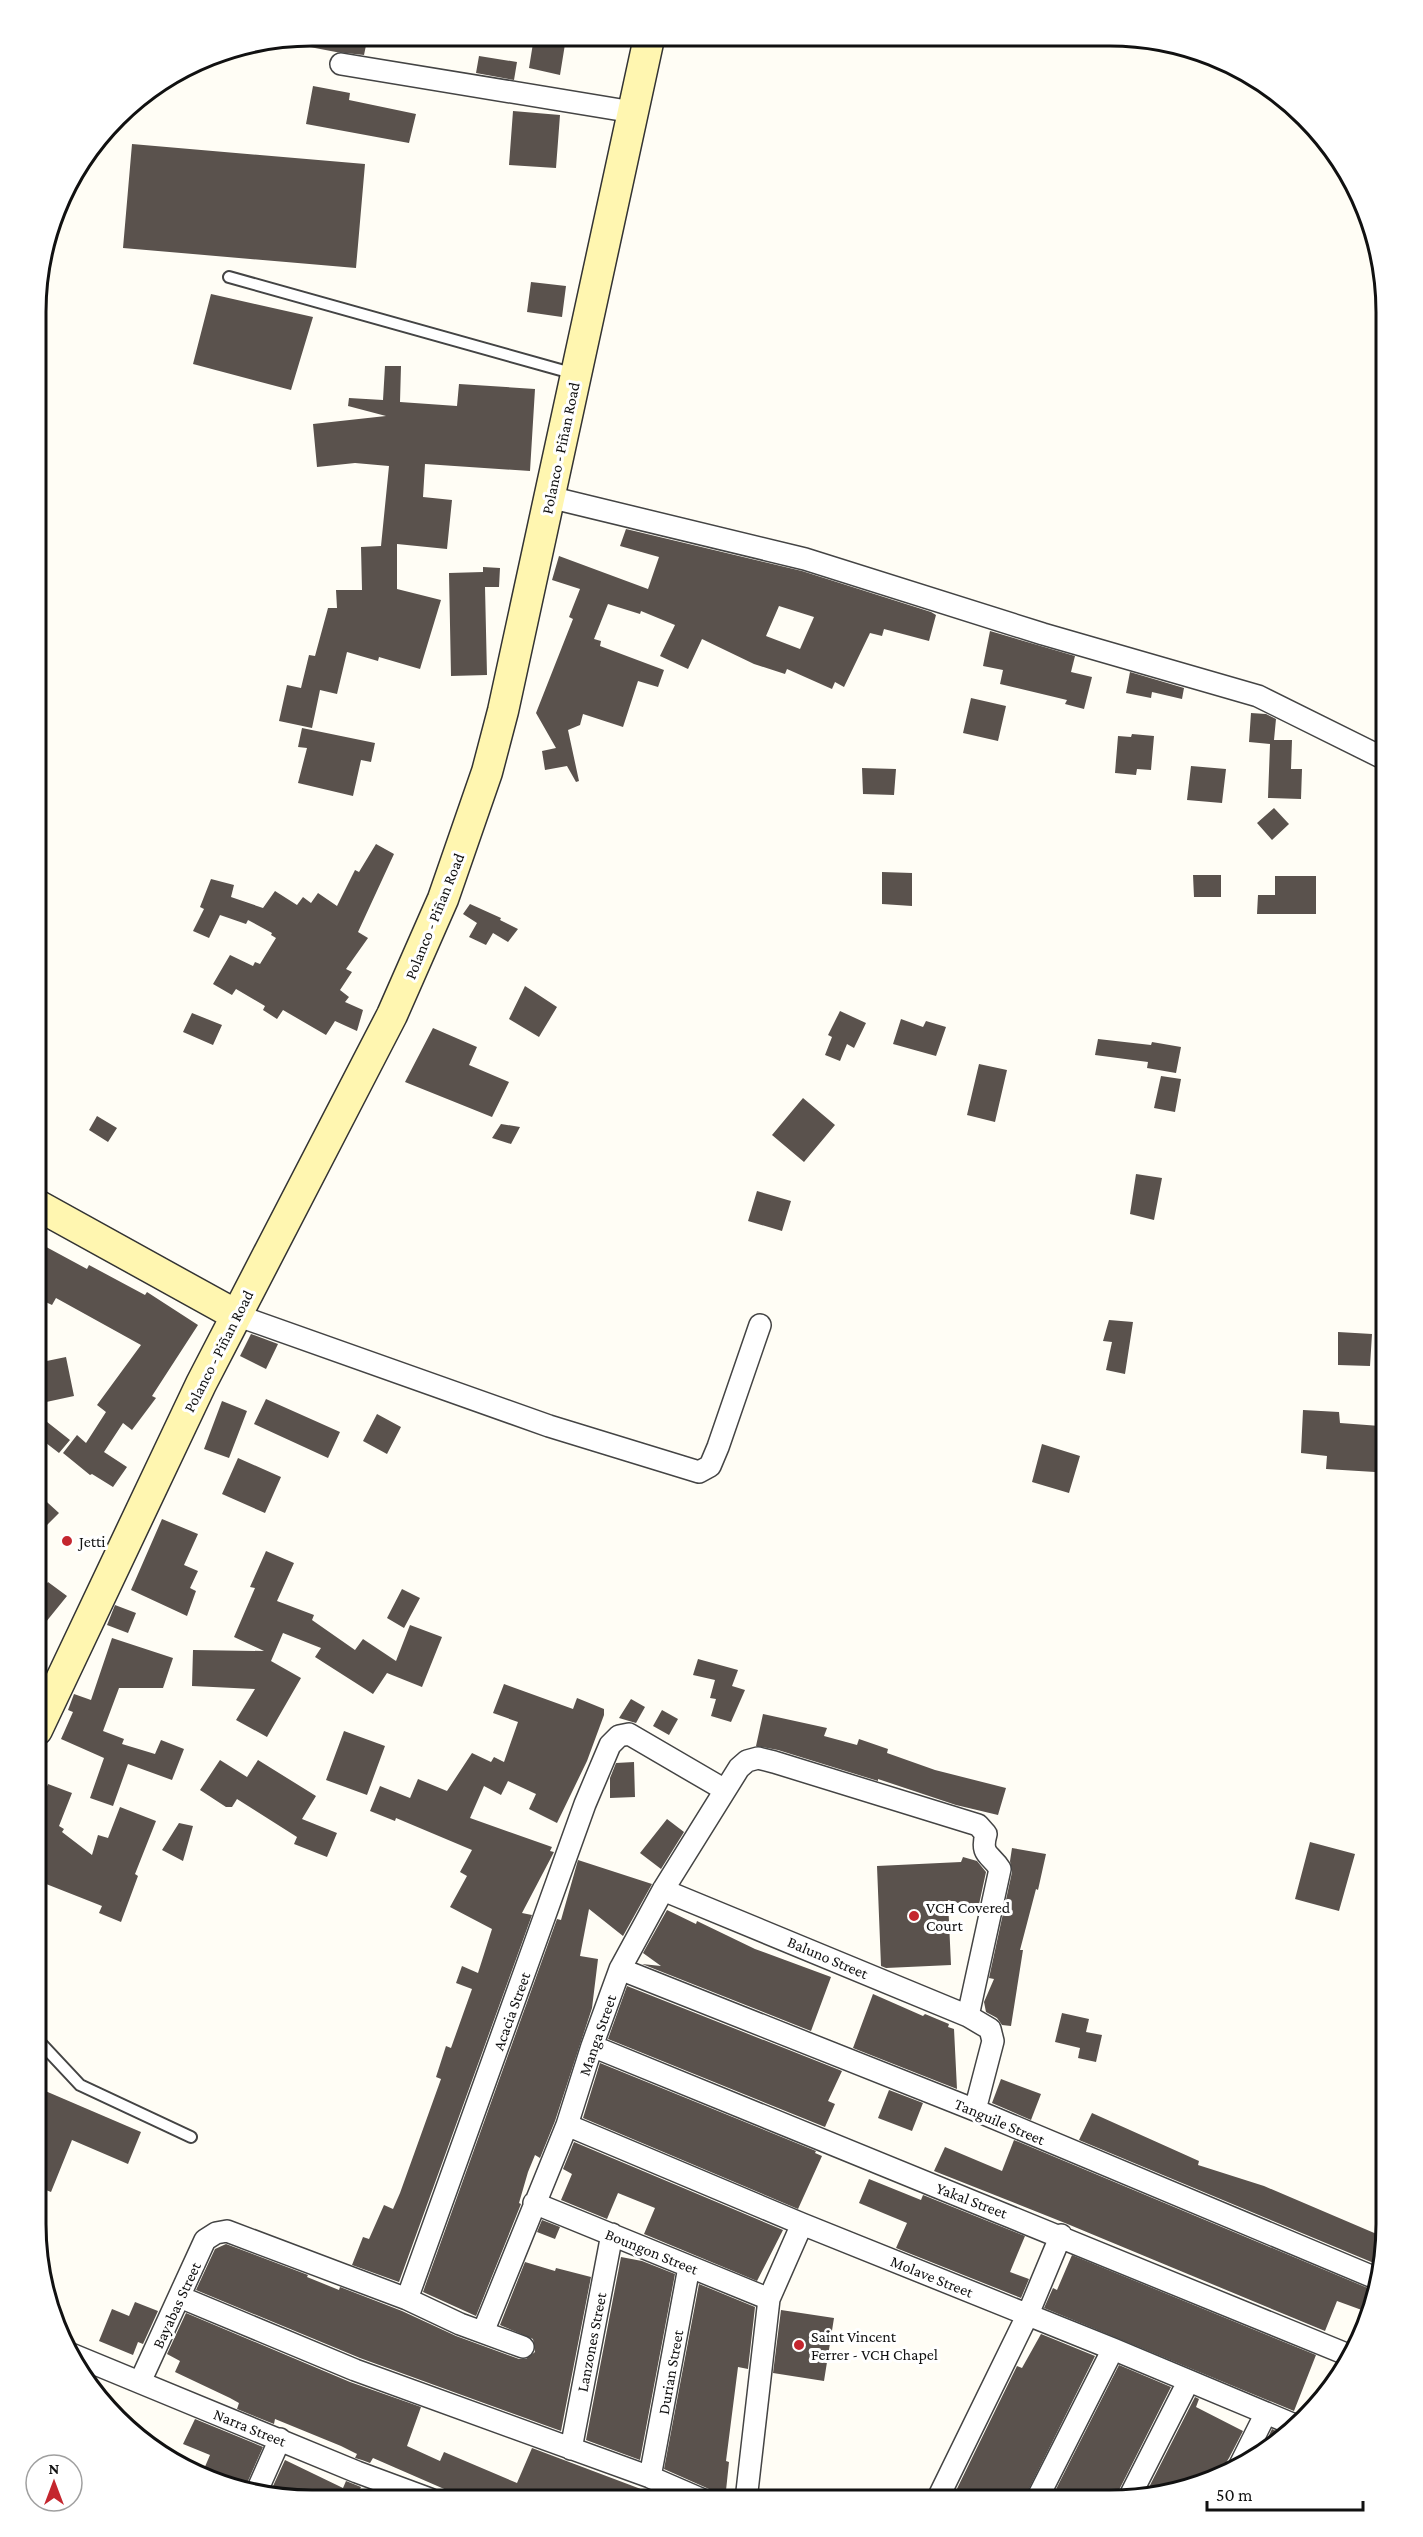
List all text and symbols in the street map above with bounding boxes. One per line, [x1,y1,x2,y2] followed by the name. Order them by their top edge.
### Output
[538,380,583,516] street label: Polanco - Piñan Road
[401,850,468,982] street label: Polanco - Piñan Road
[180,1287,257,1415] street label: Polanco - Piñan Road
[77,1533,106,1551] place label: Jetti
[60,1534,74,1548] marker: Jetti
[926,1899,1011,1934] place label: VCH Covered Court
[907,1909,921,1923] marker: VCH Covered Court
[785,1933,871,1982] street label: Baluno Street
[489,1969,534,2053] street label: Acacia Street
[576,1992,620,2078] street label: Manga Street
[952,2095,1048,2149] street label: Tanguile Street
[934,2179,1010,2222] street label: Yakal Street
[603,2225,701,2279] street label: Boungon Street
[888,2252,976,2301] street label: Molave Street
[149,2259,205,2351] street label: Bayabas Street
[574,2290,610,2393] street label: Lanzones Street
[655,2328,686,2416] street label: Durian Street
[811,2328,938,2364] place label: Saint Vincent Ferrer - VCH Chapel
[792,2338,806,2352] marker: Saint Vincent Ferrer - VCH Chapel
[211,2405,289,2450] street label: Narra Street
[24,2453,84,2513] north arrow
[49,2460,60,2477] text: N
[1207,2474,1363,2512] scale bar
[1216,2485,1253,2505] text: 50 m

